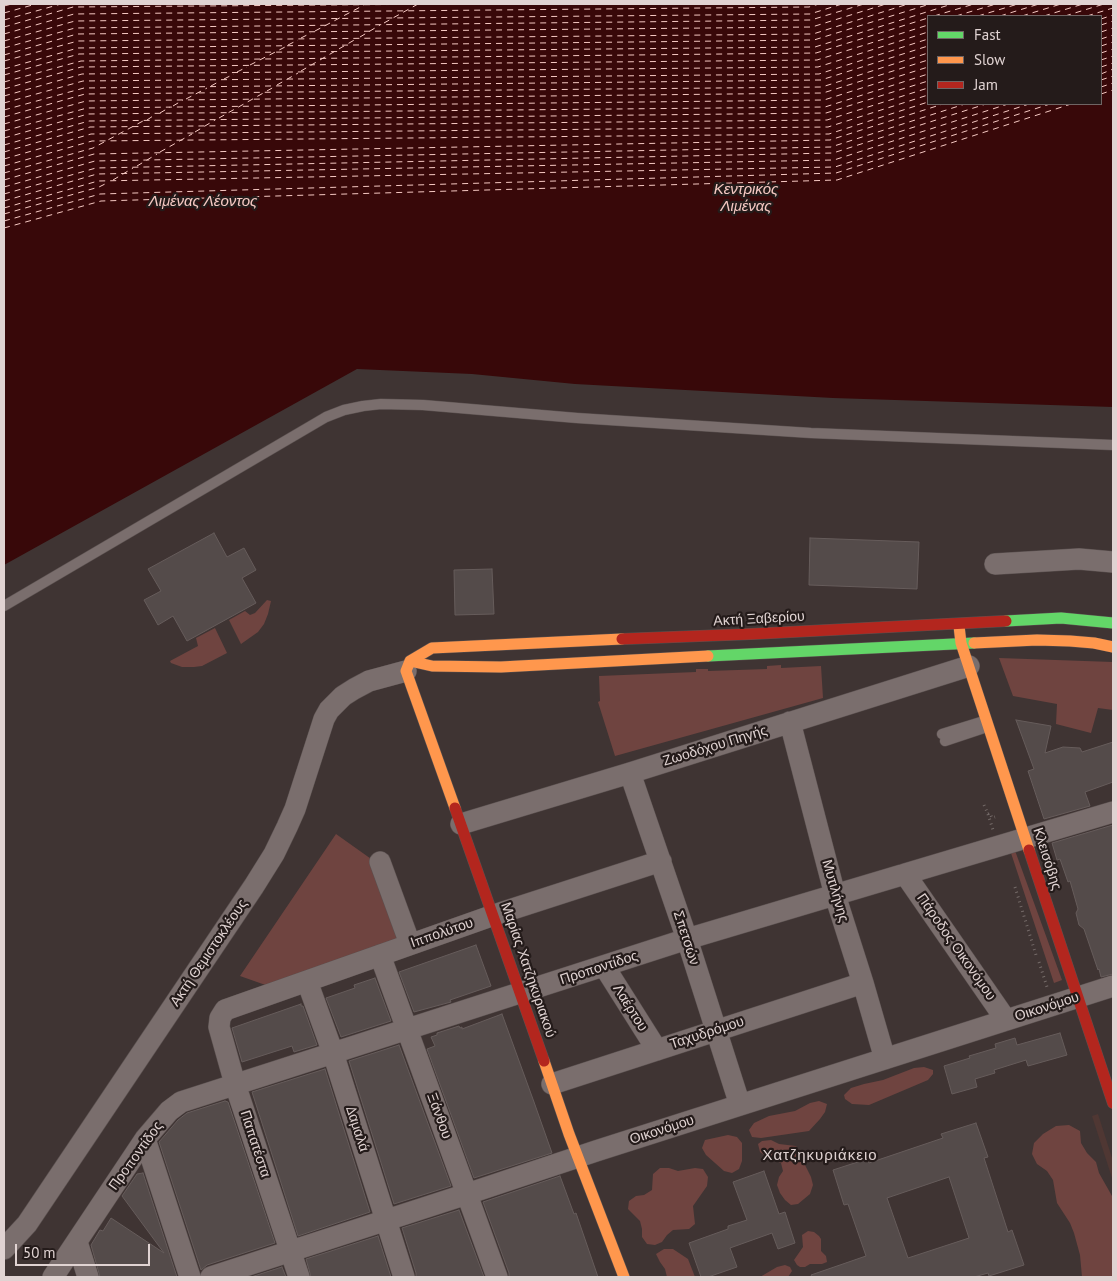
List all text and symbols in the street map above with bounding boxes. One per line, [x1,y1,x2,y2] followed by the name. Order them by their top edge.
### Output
[927,15,1102,105] legend
[974,25,1001,44] text: Fast
[974,50,1005,69] text: Slow
[974,75,998,94] text: Jam
[714,181,778,216] water label: Κεντρικός Λιμένας
[149,193,257,211] water label: Λιμένας Λέοντος
[713,608,805,630] street label: Ακτή Ξαβερίου
[661,722,769,770] street label: Ζωοδόχου Πηγής
[1029,826,1065,892] street label: Κλεισόβης
[818,858,852,924] street label: Μυτιλήνης
[913,890,999,1004] street label: Πάροδος Οικονόμου
[167,896,251,1010] street label: Ακτή Θεμιστοκλέους
[497,900,559,1040] street label: Μαρίας Χατζηκυριακού
[669,909,703,967] street label: Σπετσών
[408,914,476,952] street label: Ιππολύτου
[558,948,640,988] street label: Προποντίδος
[609,981,651,1035] street label: Λαέρτου
[1013,989,1081,1025] street label: Οικονόμου
[668,1013,746,1053] street label: Ταχυδρόμου
[423,1091,455,1141] street label: Ξάνθου
[342,1104,372,1154] street label: Δαμαλά
[236,1108,274,1180] street label: Παπατέστα
[628,1112,696,1148] street label: Οικονόμου
[105,1118,167,1194] street label: Προποντίδος
[761,1147,879,1165] district label: Χατζηκυριάκειο
[18,1234,152,1266] scale bar
[23,1243,56,1262] text: 50 m

